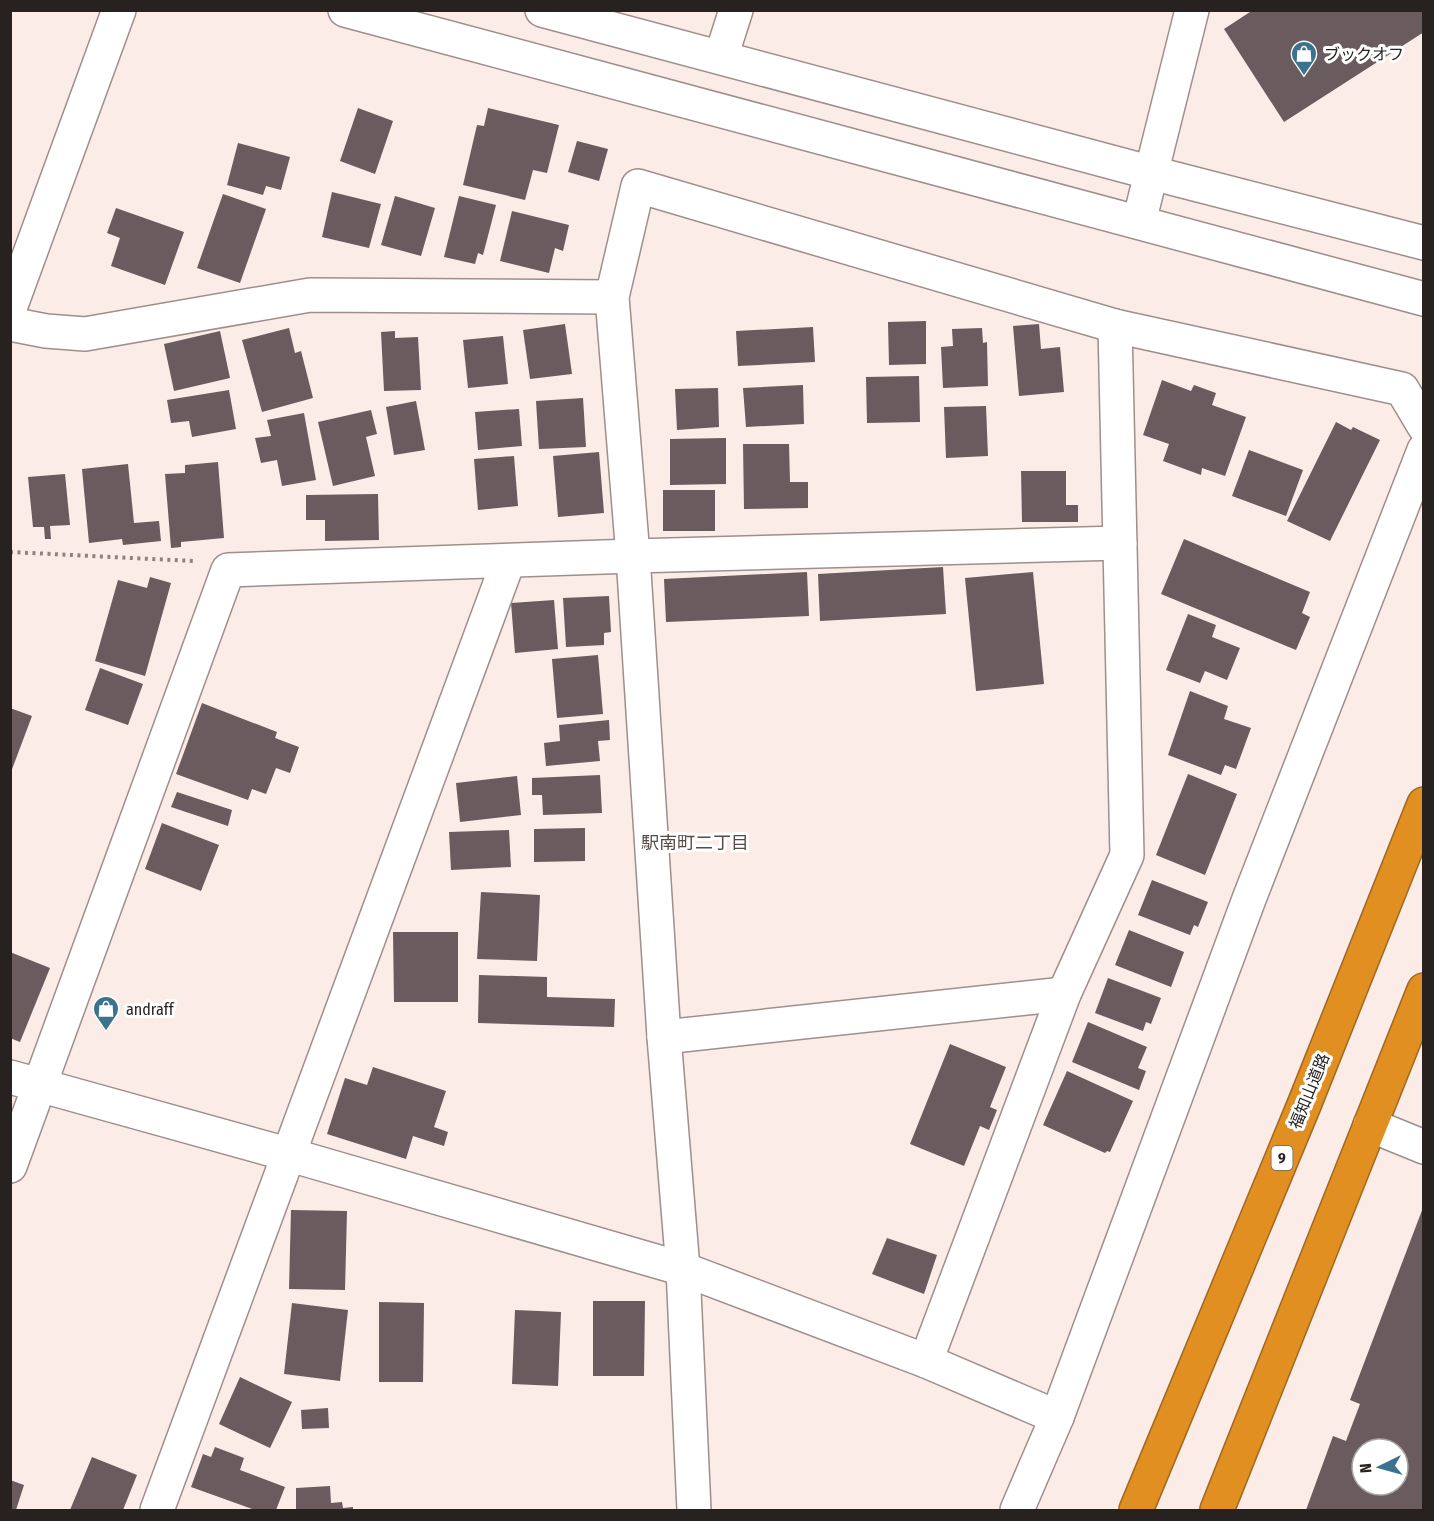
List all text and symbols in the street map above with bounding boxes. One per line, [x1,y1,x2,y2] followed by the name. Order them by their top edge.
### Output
[1289,39,1319,77] shop icon: ブックオフ
[1324,45,1404,64] place label: ブックオフ
[641,832,749,854] district label: 駅南町二丁目
[91,994,121,1032] shop icon: andraff
[126,1000,175,1019] place label: andraff
[1286,1051,1333,1132] street label: 福知山道路
[1272,1146,1292,1170] road number: 9
[1350,1437,1410,1497] north arrow
[1356,1463,1375,1474] text: N

